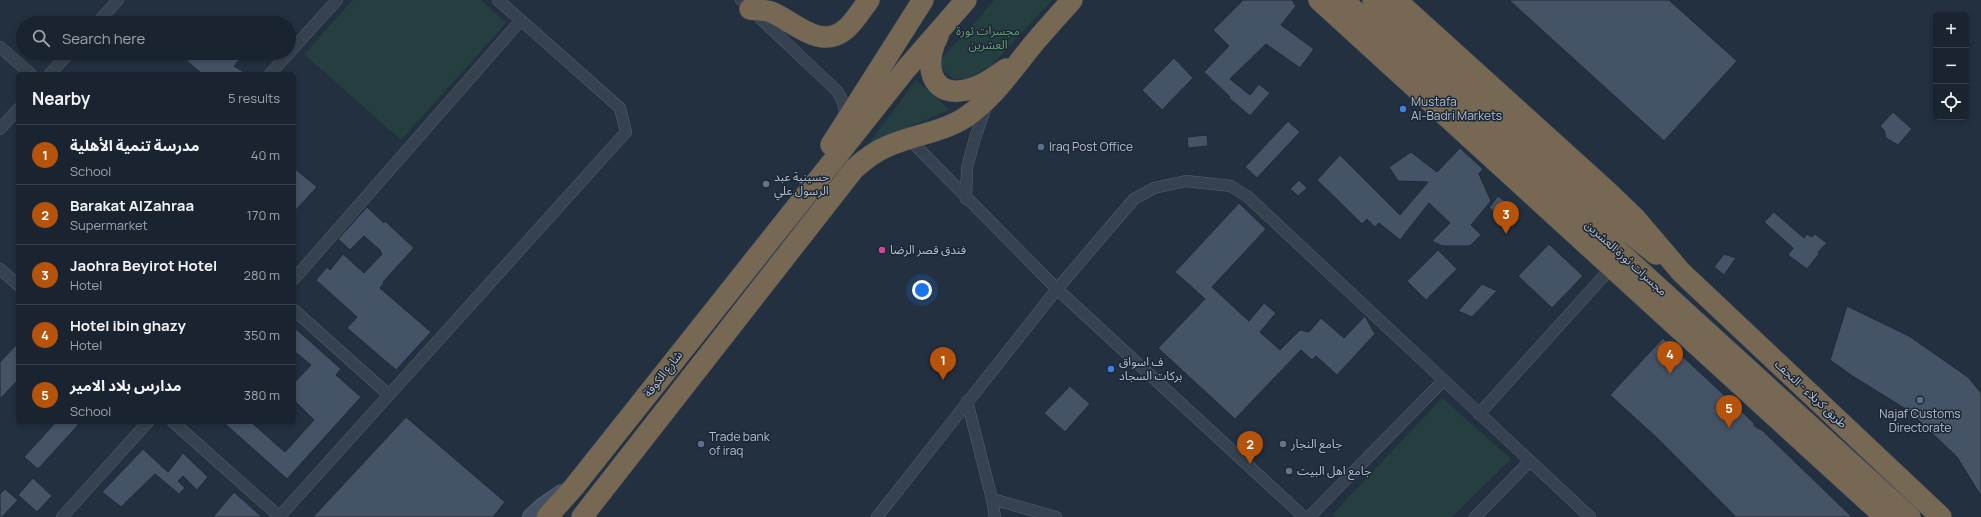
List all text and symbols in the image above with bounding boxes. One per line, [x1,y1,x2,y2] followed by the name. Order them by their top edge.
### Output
[1933,12,1969,120] map controls
[1933,12,1969,48] button: +
[16,16,296,60] search box
[956,22,1020,53] park label: مجسرات ثورة العشرين
[30,27,52,49] icon: search
[62,28,145,49] text: Search here
[1933,48,1969,84] button: −
[1933,84,1969,120] button: locate
[32,87,90,110] text: Nearby
[228,89,280,107] text: 5 results
[1411,93,1502,124] place label: Mustafa Al-Badri Markets
[1398,104,1408,114] marker: Mustafa Al-Badri Markets
[70,135,199,156] text: مدرسة تنمية الأهلية
[1049,138,1133,155] place label: Iraq Post Office
[1036,142,1046,152] marker: Iraq Post Office
[42,146,48,164] text: 1
[251,146,280,164] text: 40 m
[70,162,111,180] text: School
[774,168,829,201] place label: حسينية عبد الرسول علي
[761,179,771,189] marker: حسينية عبد الرسول علي
[70,195,194,216] text: Barakat AlZahraa
[1493,201,1519,234] pin: 3
[41,206,49,224] text: 2
[247,206,280,224] text: 170 m
[70,216,148,234] text: Supermarket
[1581,216,1671,299] street label: مجسرات ثورة العشرين
[890,241,966,258] place label: فندق قصر الرضا
[877,245,887,255] marker: فندق قصر الرضا
[70,255,217,276] text: Jaohra Beyirot Hotel
[41,266,49,284] text: 3
[243,266,280,284] text: 280 m
[70,276,102,294] text: Hotel
[912,280,932,300] your location
[70,315,186,336] text: Hotel ibin ghazy
[41,326,49,344] text: 4
[244,326,280,344] text: 350 m
[70,336,102,354] text: Hotel
[1657,341,1683,374] pin: 4
[639,347,687,401] street label: شارع الكوفة
[930,347,956,380] pin: 1
[1119,353,1182,384] place label: ف اسواق بركات السجاد
[1771,355,1851,432] street label: طريق کربلاء - النجف
[1106,364,1116,374] marker: ف اسواق بركات السجاد
[70,375,182,396] text: مدارس بلاد الامير
[41,386,49,404] text: 5
[244,386,280,404] text: 380 m
[1716,395,1742,428] pin: 5
[1915,395,1925,405] marker: Najaf Customs Directorate
[70,402,111,420] text: School
[1879,405,1961,436] place label: Najaf Customs Directorate
[709,428,771,459] place label: Trade bank of iraq
[1237,431,1263,464] pin: 2
[1290,435,1342,453] place label: جامع النجار
[696,439,706,449] marker: Trade bank of iraq
[1278,439,1288,449] marker: جامع النجار
[1297,462,1371,480] place label: جامع اهل البيت
[1284,466,1294,476] marker: جامع اهل البيت

